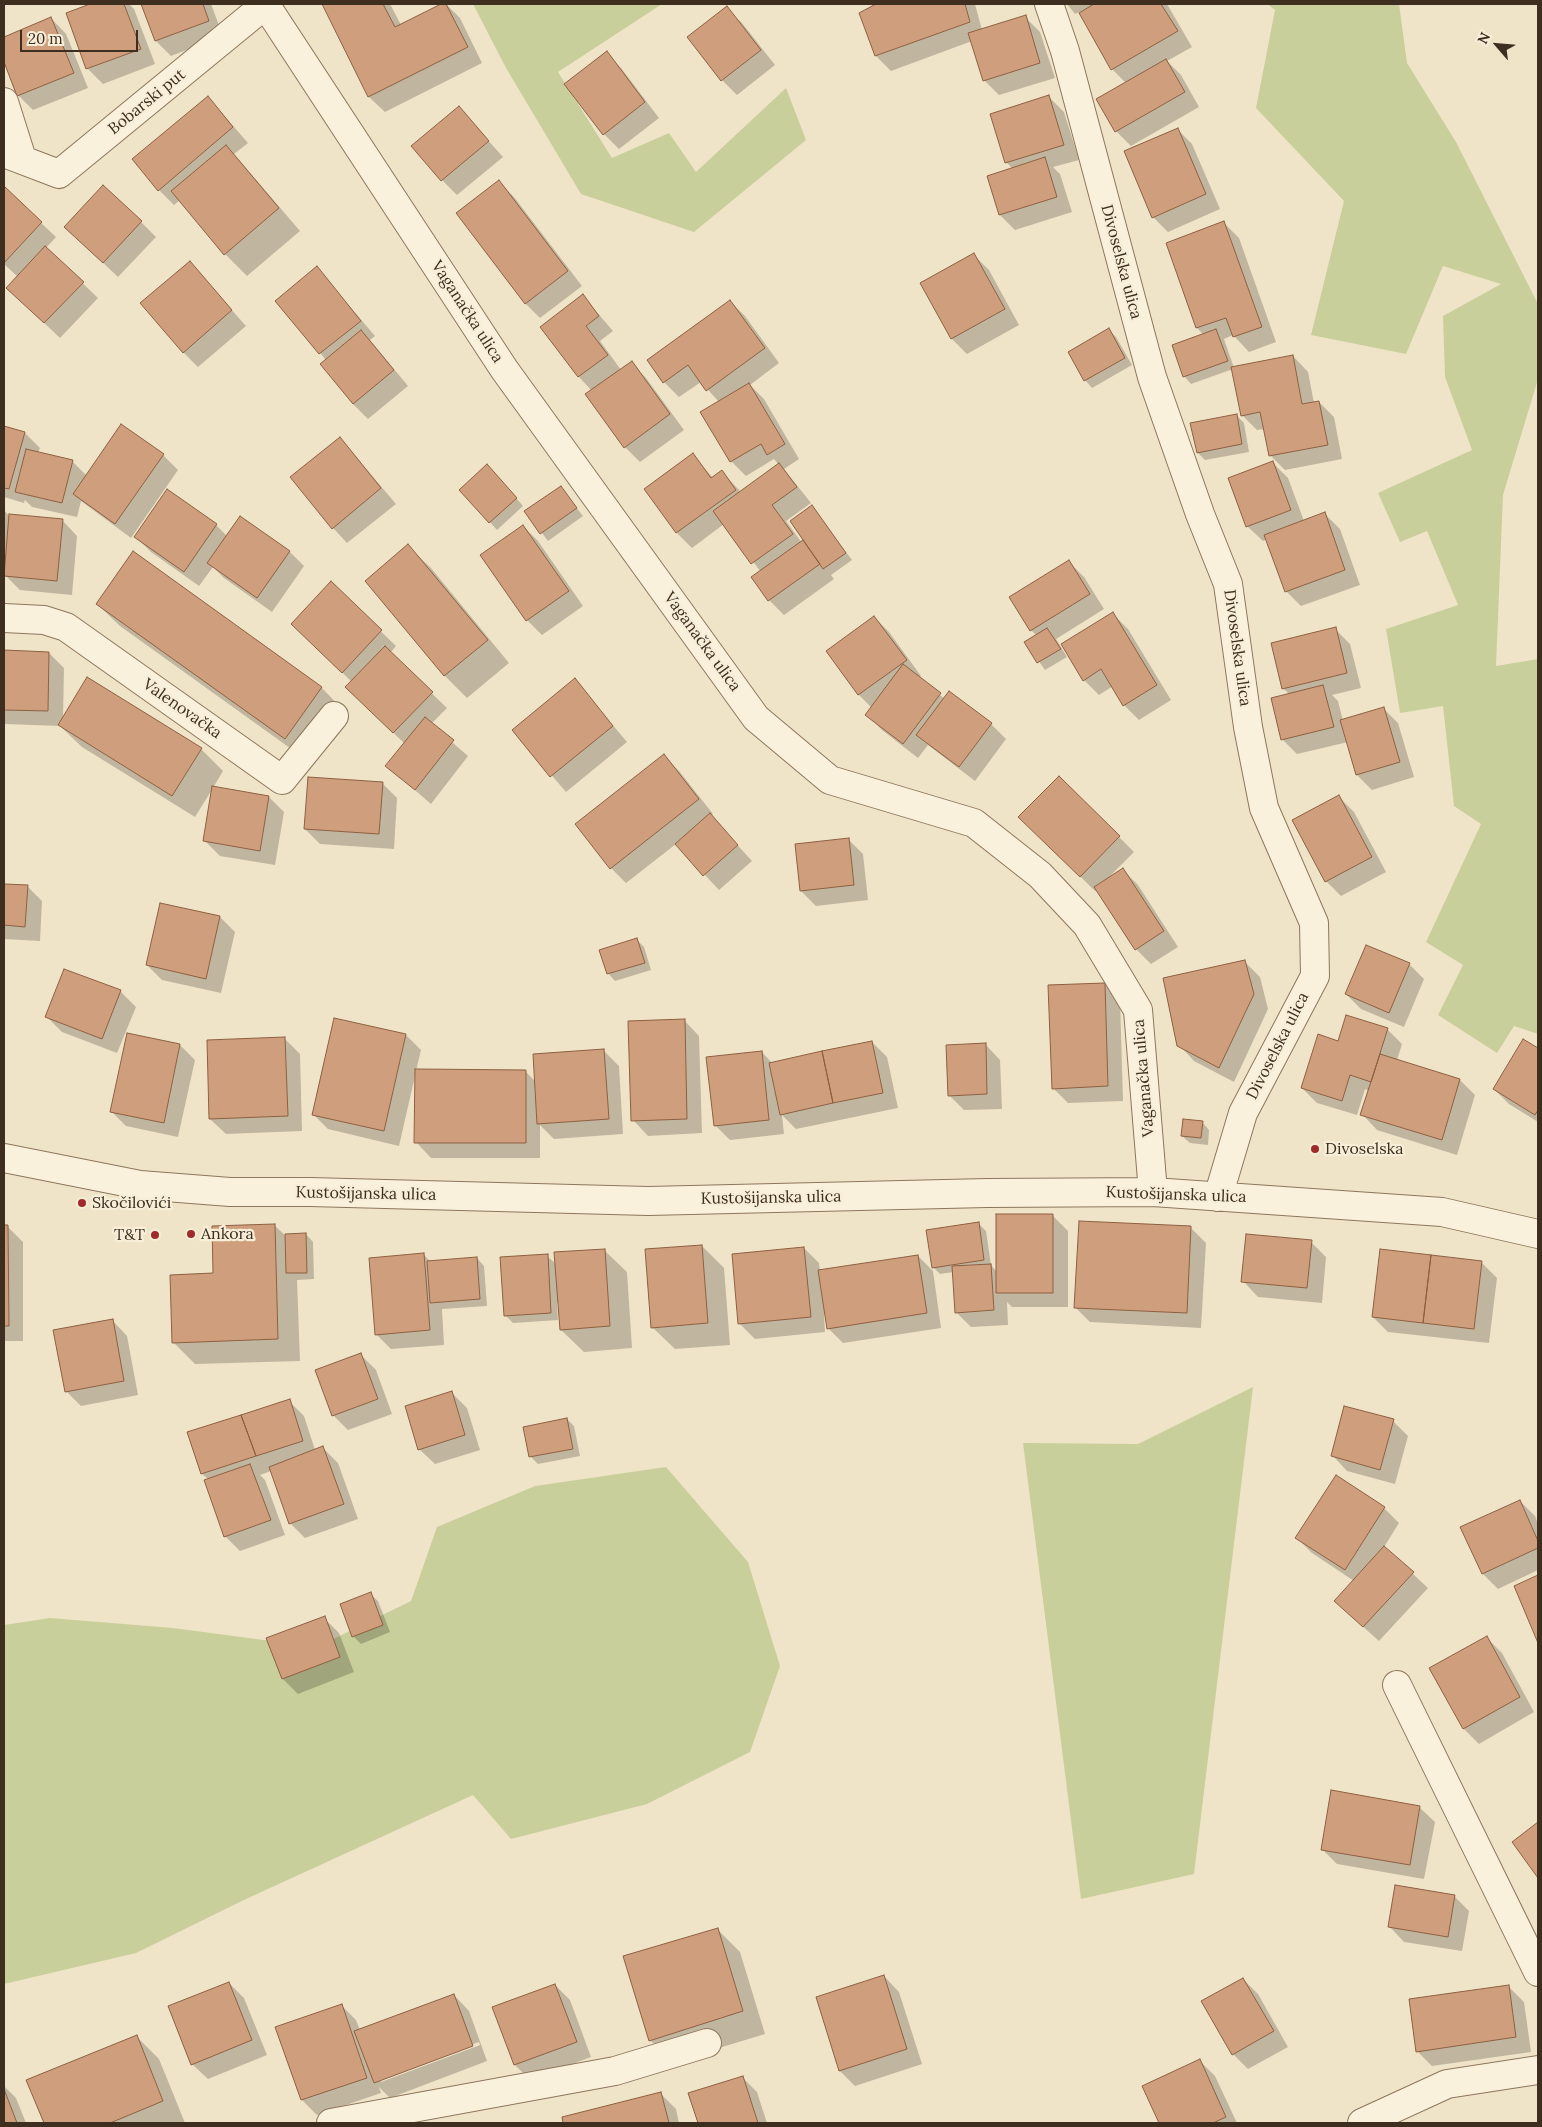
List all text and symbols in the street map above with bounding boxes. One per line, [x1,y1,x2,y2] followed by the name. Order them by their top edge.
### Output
[22,20,140,52] scale bar
[1472,20,1522,70] north arrow
[28,29,63,48] text: 20 m
[1473,29,1494,47] text: N
[105,65,189,139] street label: Bobarski put
[1096,203,1146,321] street label: Divoselska ulica
[427,257,507,367] street label: Vaganačka ulica
[1219,588,1255,708] street label: Divoselska ulica
[660,589,744,695] street label: Vaganačka ulica
[139,675,225,743] street label: Valenovačka
[1243,989,1313,1103] street label: Divoselska ulica
[1129,1018,1159,1138] street label: Vaganačka ulica
[1325,1139,1403,1159] place label: Divoselska
[1309,1143,1321,1155] marker: Divoselska
[295,1183,437,1205] street label: Kustošijanska ulica
[1105,1183,1247,1207] street label: Kustošijanska ulica
[700,1187,842,1209] street label: Kustošijanska ulica
[92,1193,171,1213] place label: Skočilovići
[76,1197,88,1209] marker: Skočilovići
[201,1224,254,1244] place label: Ankora
[114,1225,145,1245] place label: T&T
[185,1228,197,1240] marker: Ankora
[149,1229,161,1241] marker: T&T

